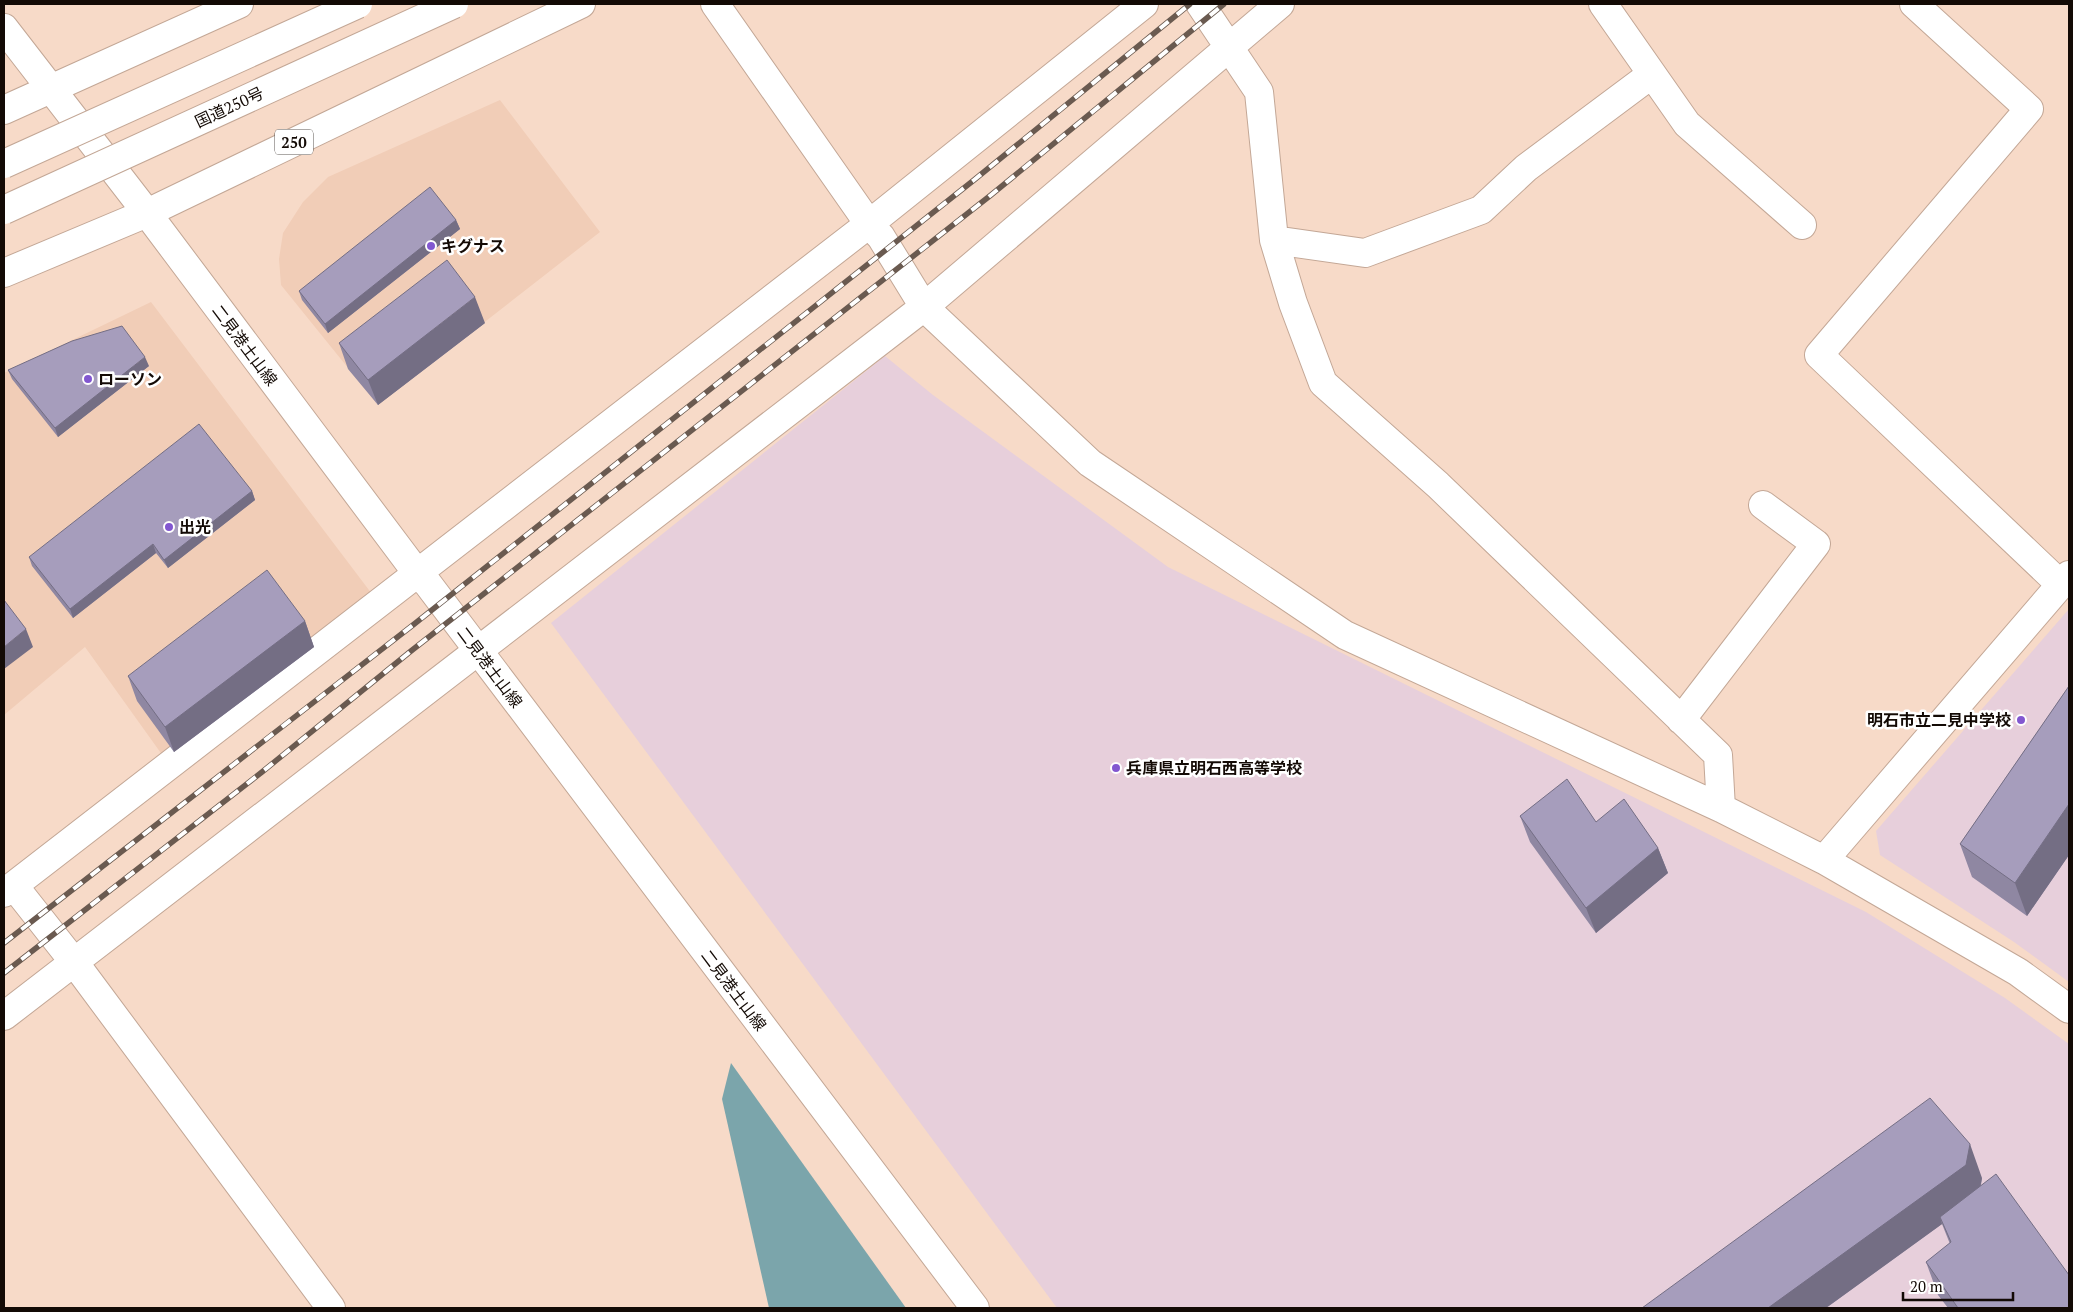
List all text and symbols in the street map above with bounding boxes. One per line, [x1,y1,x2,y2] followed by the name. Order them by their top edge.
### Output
[191,81,267,133] street label: 国道250号
[275,130,313,154] road number: 250
[441,235,505,257] place label: キグナス
[425,240,437,252] marker: キグナス
[207,300,283,390] street label: 二見港土山線
[98,368,162,390] place label: ローソン
[82,373,94,385] marker: ローソン
[179,516,211,538] place label: 出光
[163,521,175,533] marker: 出光
[452,622,528,712] street label: 二見港土山線
[1867,709,2011,731] place label: 明石市立二見中学校
[2015,714,2027,726] marker: 明石市立二見中学校
[1126,757,1302,779] place label: 兵庫県立明石西高等学校
[1110,762,1122,774] marker: 兵庫県立明石西高等学校
[696,945,772,1035] street label: 二見港土山線
[1903,1270,2013,1302] scale bar
[1910,1276,1943,1296] text: 20 m

